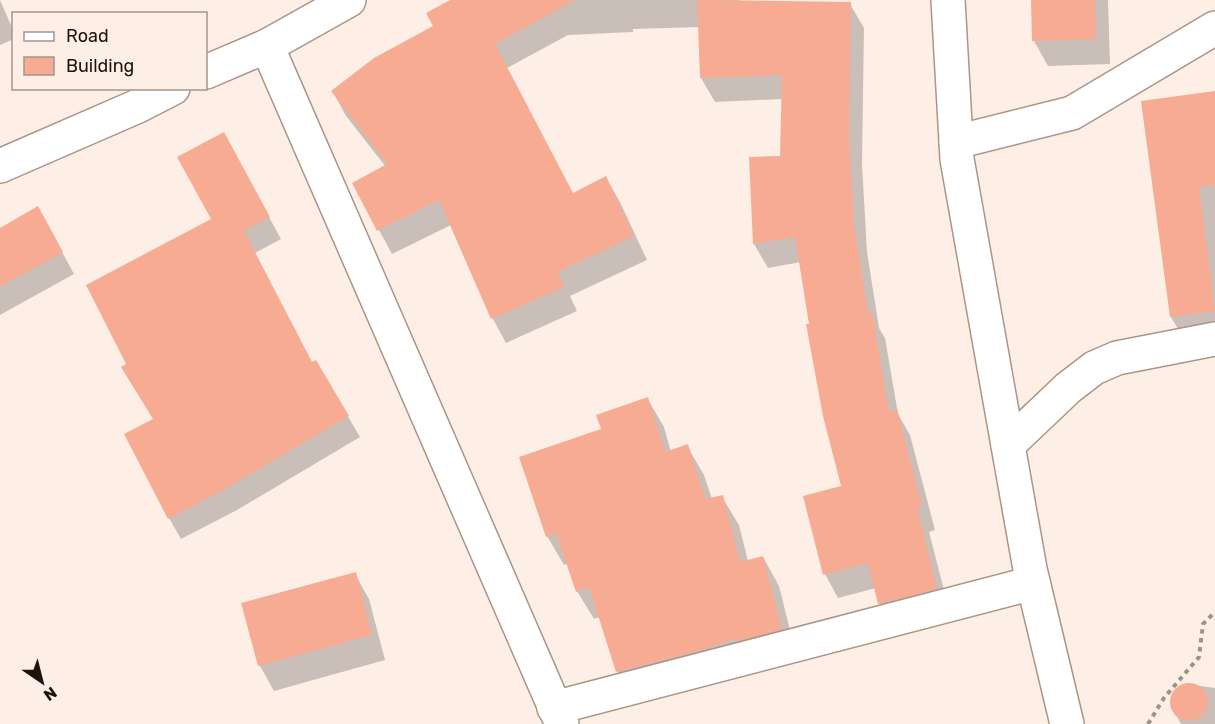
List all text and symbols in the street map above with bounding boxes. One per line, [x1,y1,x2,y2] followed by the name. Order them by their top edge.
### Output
[12,12,207,90] legend
[66,25,109,47] text: Road
[66,55,134,77] text: Building
[12,652,72,712] north arrow
[40,683,60,705] text: N

